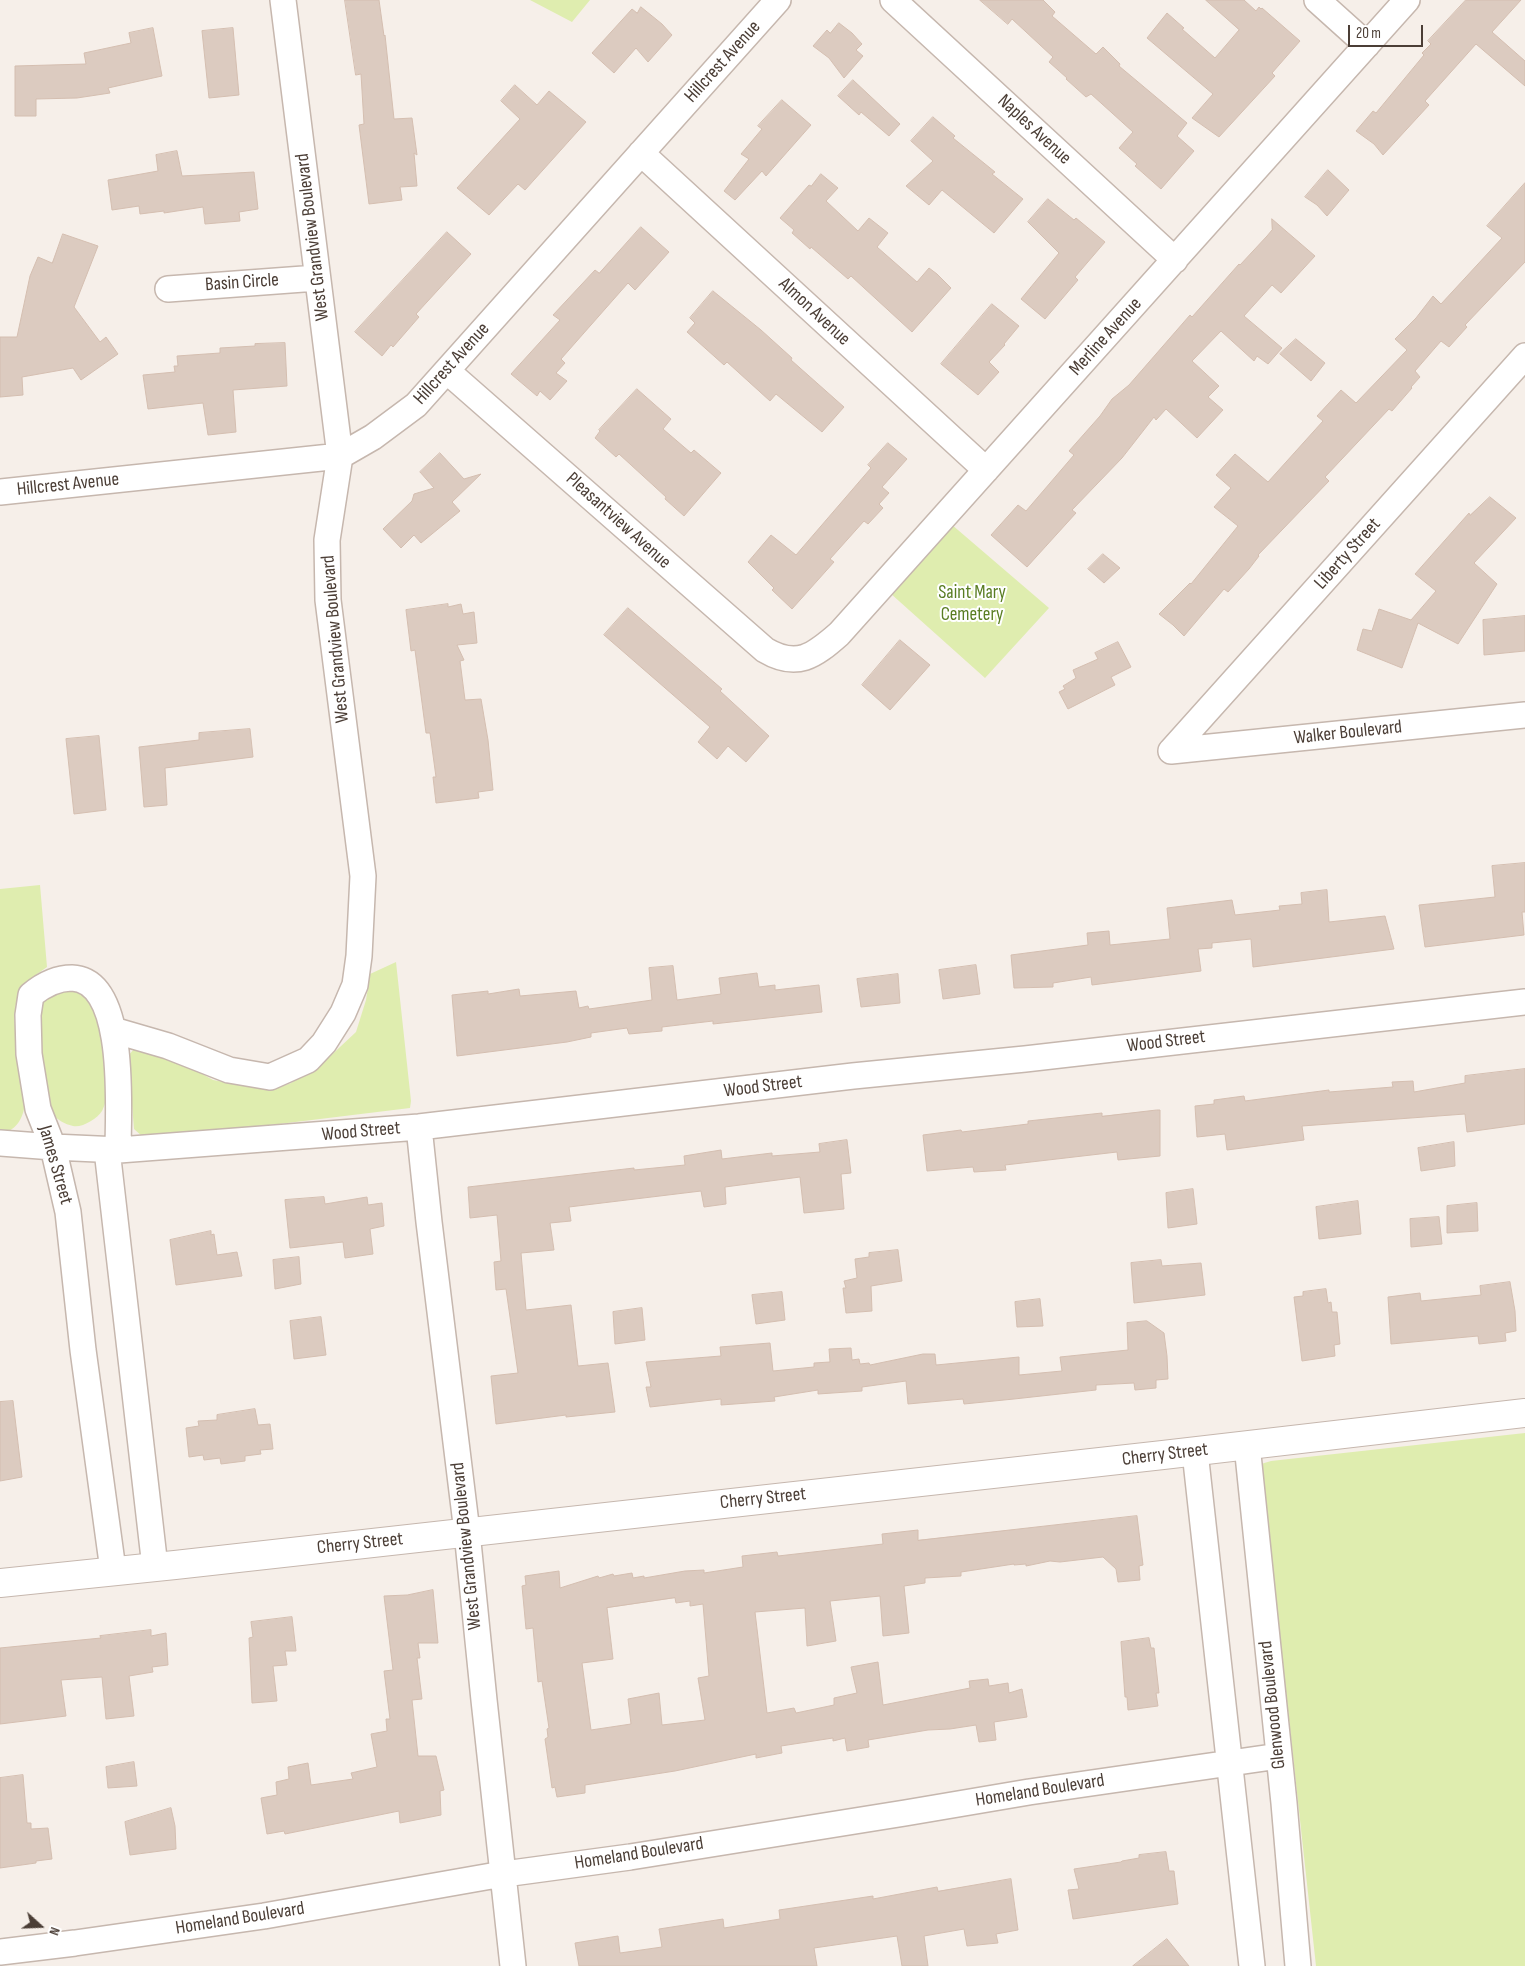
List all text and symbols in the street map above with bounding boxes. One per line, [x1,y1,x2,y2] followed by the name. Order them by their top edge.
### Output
[1350,15,1425,47] scale bar
[680,16,766,108] street label: Hillcrest Avenue
[1356,24,1381,43] text: 20 m
[992,90,1076,170] street label: Naples Avenue
[291,152,335,322] street label: West Grandview Boulevard
[204,269,280,297] street label: Basin Circle
[773,273,855,351] street label: Almon Avenue
[1065,293,1147,381] street label: Merline Avenue
[409,318,495,410] street label: Hillcrest Avenue
[16,468,120,502] street label: Hillcrest Avenue
[561,468,675,574] street label: Pleasantview Avenue
[1310,514,1386,594] street label: Liberty Street
[317,554,355,724] street label: West Grandview Boulevard
[938,582,1006,626] park label: Saint Mary Cemetery
[1293,716,1403,750] street label: Walker Boulevard
[1125,1026,1207,1058] street label: Wood Street
[722,1071,804,1103] street label: Wood Street
[321,1117,401,1147] street label: Wood Street
[33,1123,77,1207] street label: James Street
[1121,1438,1209,1472] street label: Cherry Street
[447,1461,487,1631] street label: West Grandview Boulevard
[719,1483,807,1515] street label: Cherry Street
[316,1528,404,1560] street label: Cherry Street
[1255,1640,1291,1770] street label: Glenwood Boulevard
[974,1770,1106,1812] street label: Homeland Boulevard
[573,1833,705,1875] street label: Homeland Boulevard
[174,1898,306,1940] street label: Homeland Boulevard
[15,1901,65,1951] north arrow
[45,1925,64,1938] text: N

